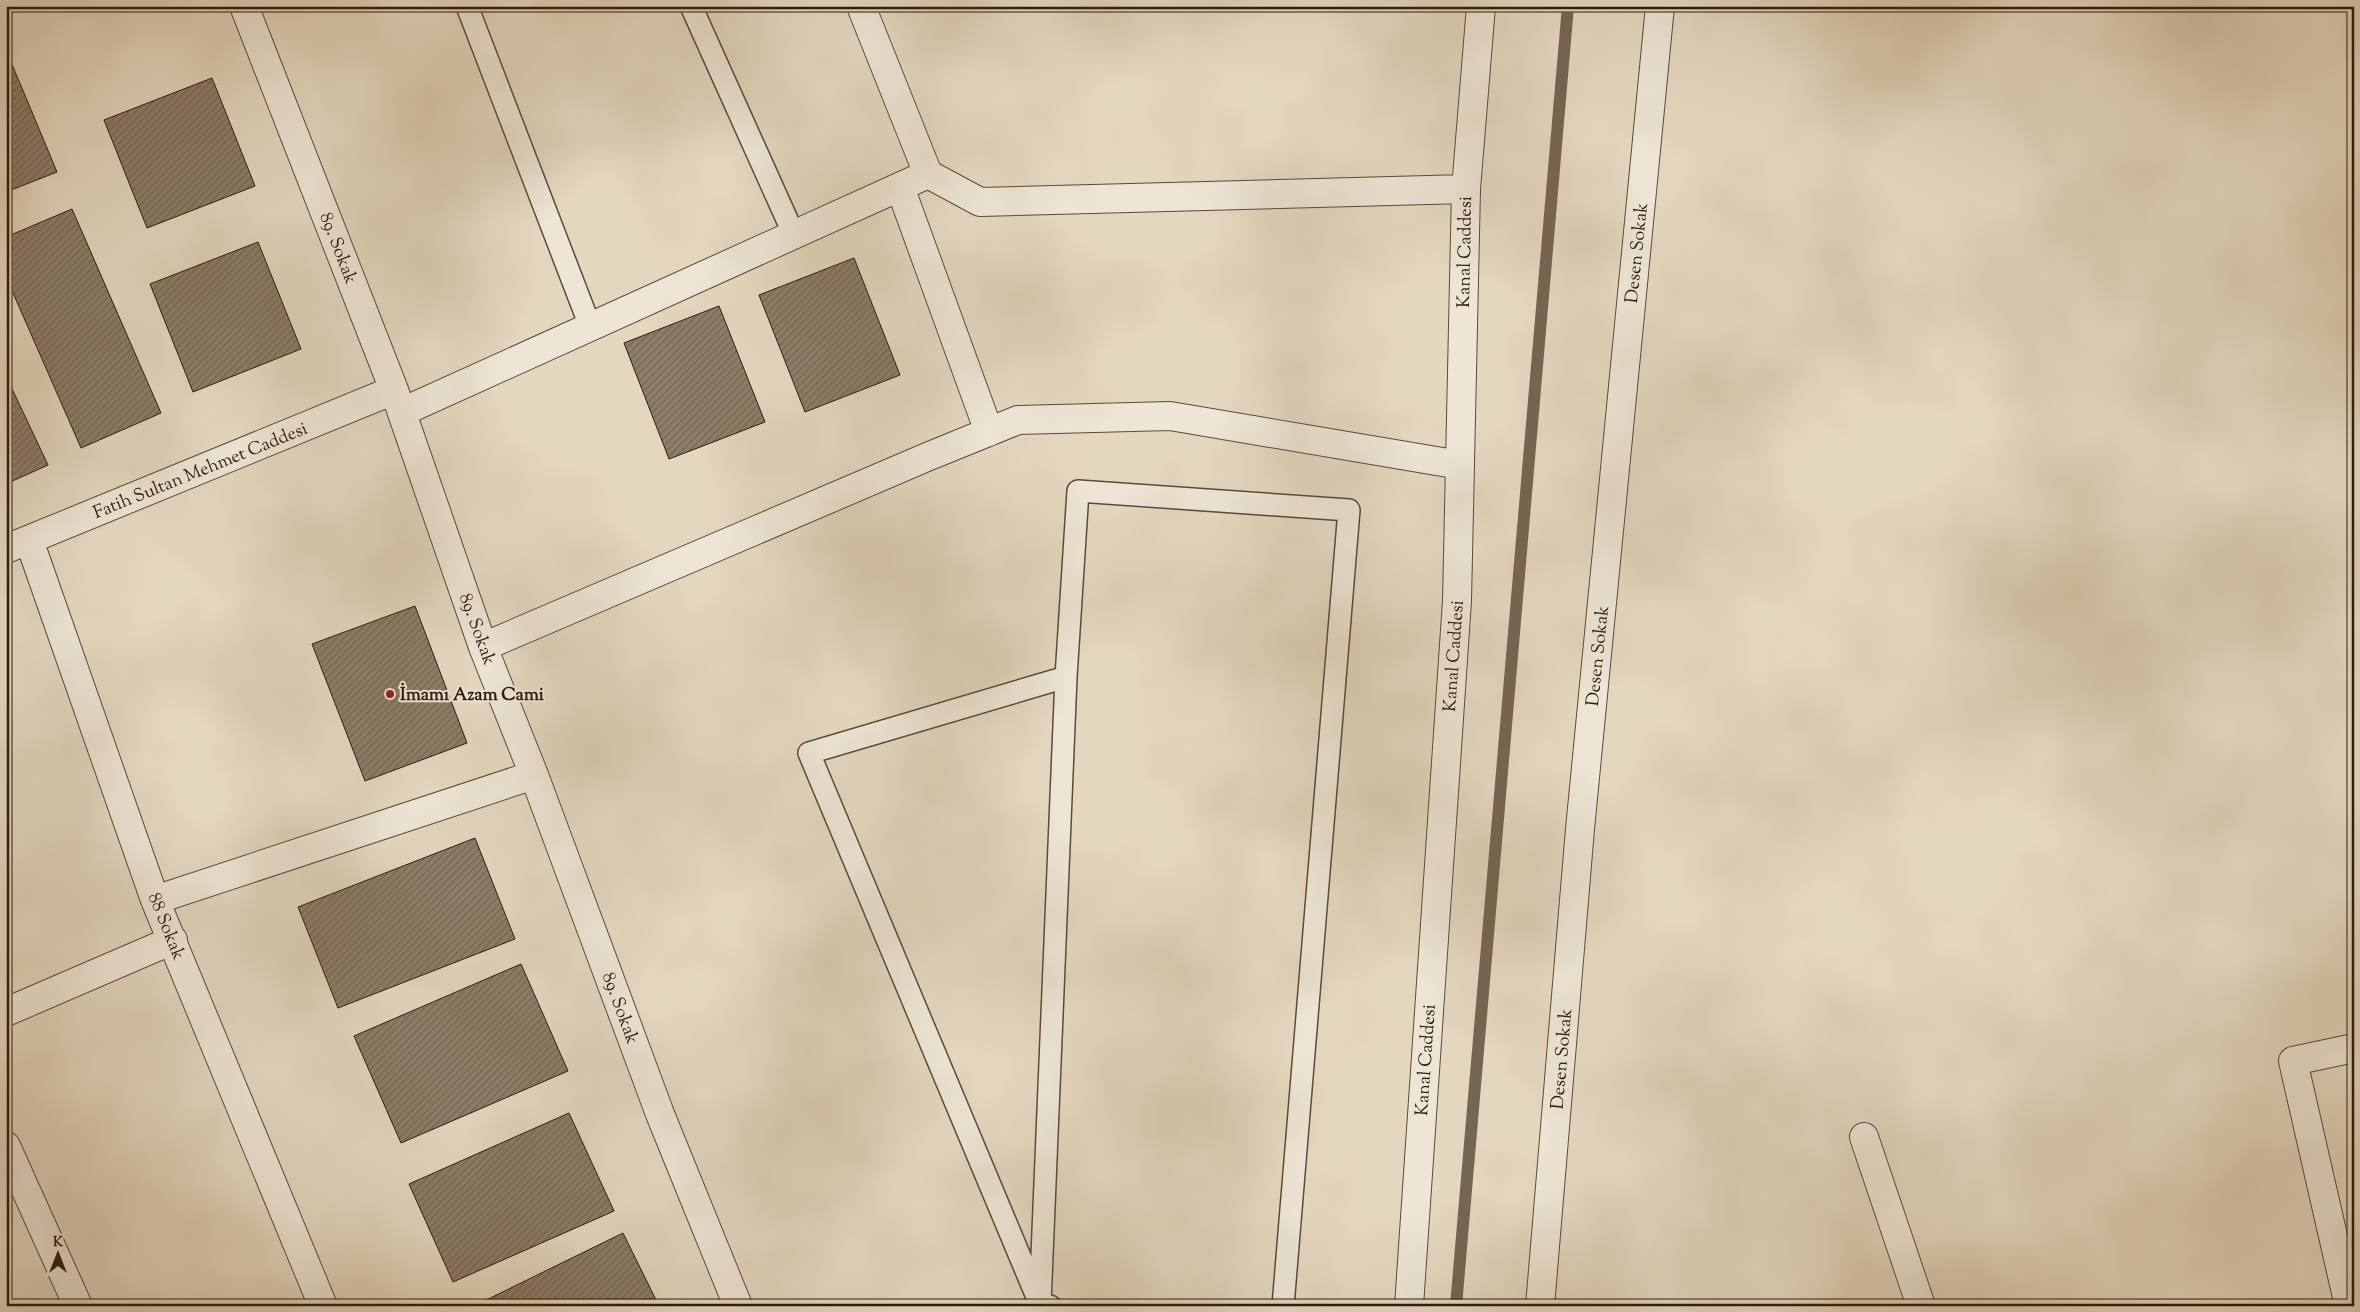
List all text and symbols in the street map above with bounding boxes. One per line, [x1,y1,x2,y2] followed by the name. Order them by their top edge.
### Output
[1452,196,1480,308] street label: Kanal Caddesi
[1620,201,1656,305] street label: Desen Sokak
[312,209,363,288] street label: 89. Sokak
[90,417,312,527] street label: Fatih Sultan Mehmet Caddesi
[451,590,501,669] street label: 89. Sokak
[1438,599,1472,713] street label: Kanal Caddesi
[1581,604,1617,708] street label: Desen Sokak
[400,682,545,709] place label: İmamı Azam Cami
[384,688,396,700] marker: İmamı Azam Cami
[140,889,190,964] street label: 88 Sokak
[594,969,644,1048] street label: 89. Sokak
[1410,1003,1444,1117] street label: Kanal Caddesi
[1546,1008,1580,1111] street label: Desen Sokak
[32,1230,82,1280] north arrow
[53,1233,64,1253] text: K

